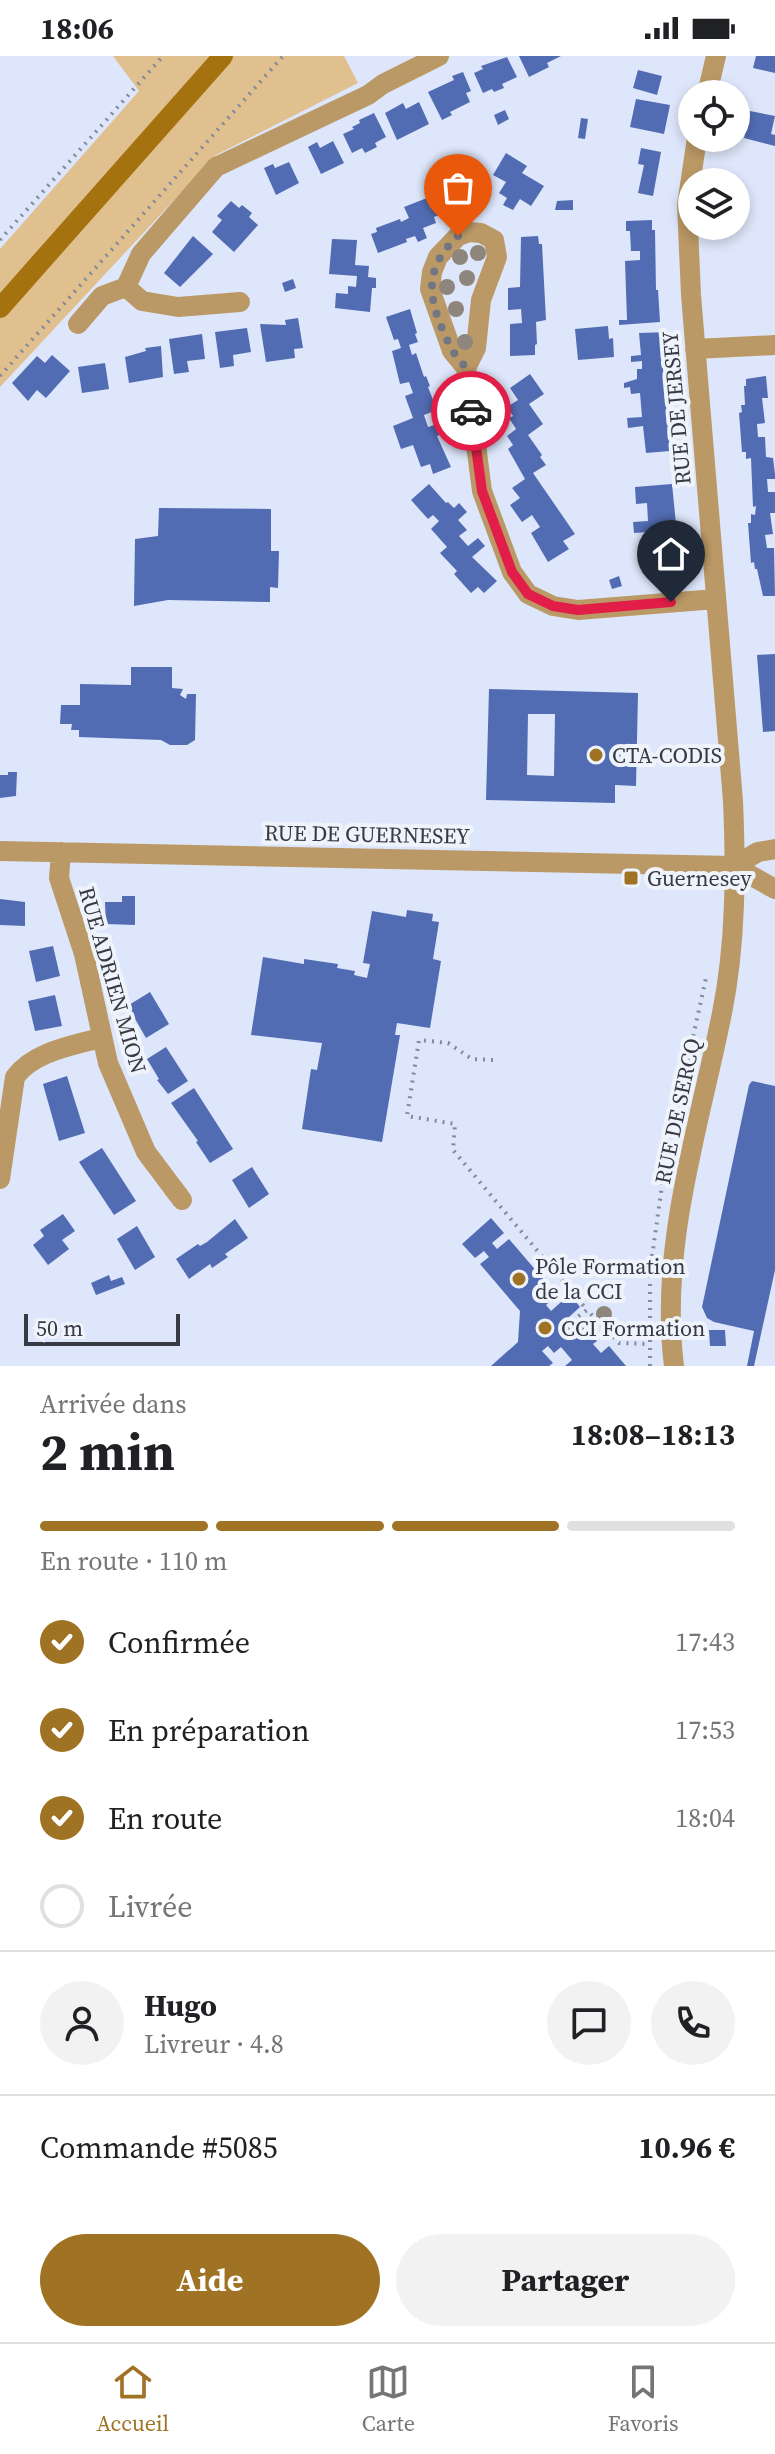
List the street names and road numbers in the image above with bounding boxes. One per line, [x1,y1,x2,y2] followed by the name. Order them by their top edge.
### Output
[654,330,698,486] street label: RUE DE JERSEY
[264,817,470,851] street label: RUE DE GUERNESEY
[72,883,154,1077] street label: RUE ADRIEN MION
[647,1035,707,1187] street label: RUE DE SERCQ

